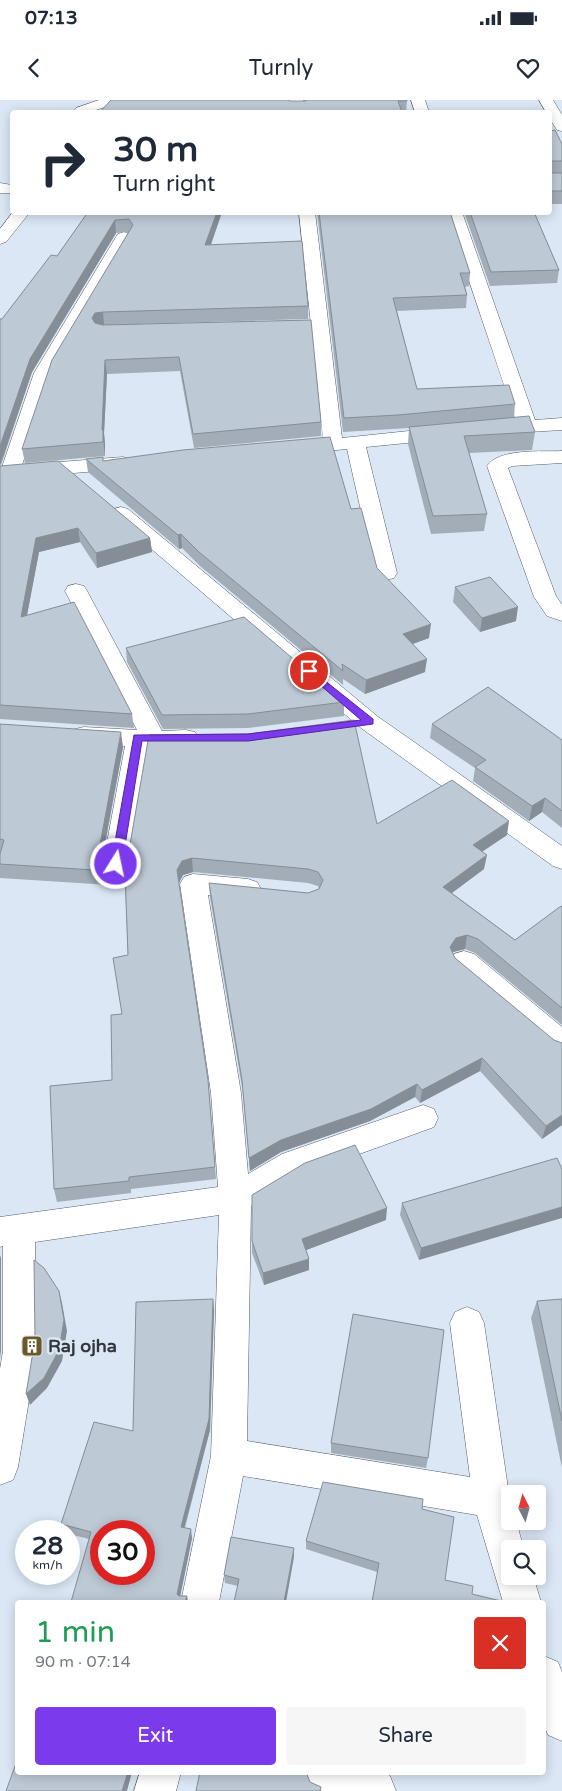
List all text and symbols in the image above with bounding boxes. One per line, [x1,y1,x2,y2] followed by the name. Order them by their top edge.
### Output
[25,7,78,29] text: 07:13
[20,54,48,82] icon: back
[514,54,542,82] icon: heart
[249,55,313,81] text: Turnly
[113,129,198,171] text: 30 m
[30,130,95,195] icon: right
[113,171,215,197] text: Turn right
[288,650,330,692] pin
[295,657,323,685] icon: arrive
[89,837,141,889] position arrow
[20,1334,44,1358] building icon: Raj ojha
[48,1335,117,1357] place label: Raj ojha
[501,1485,546,1530] north arrow
[501,1485,546,1585] map controls
[90,1520,155,1585] speed limit sign: 30
[32,1531,63,1561] text: 28
[501,1540,546,1585] button: search
[32,1558,63,1572] text: km/h
[35,1614,115,1651] text: 1 min
[474,1617,526,1669] button: close
[35,1652,131,1672] text: 90 m · 07:14
[35,1707,276,1765] button: Exit
[286,1707,526,1765] button: Share

